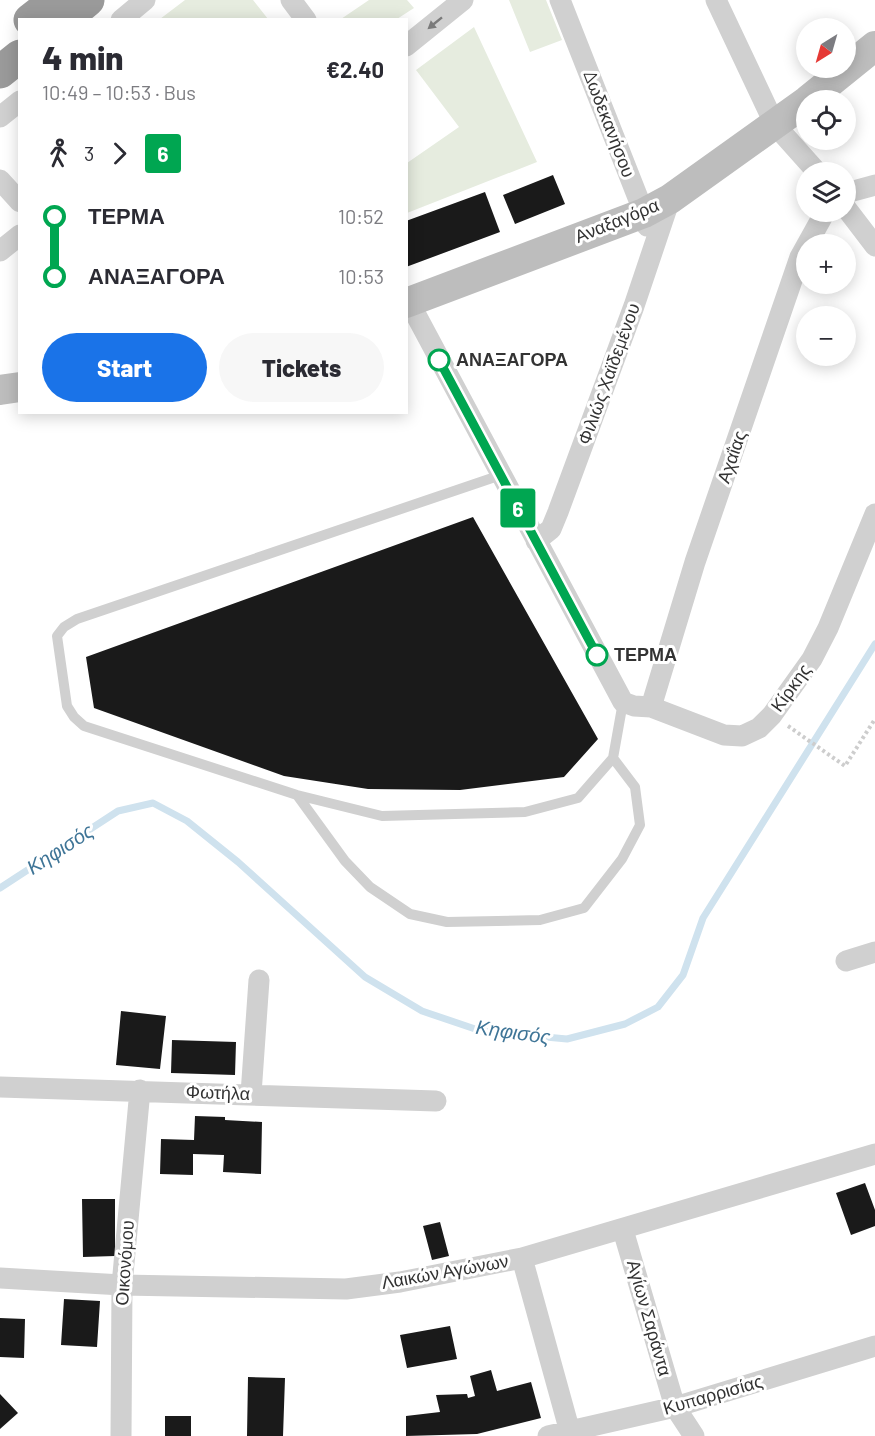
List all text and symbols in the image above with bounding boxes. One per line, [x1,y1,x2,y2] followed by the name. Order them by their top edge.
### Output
[428,16,443,29] one-way arrow
[796,18,856,78] north arrow
[796,18,856,366] map controls
[42,37,123,77] text: 4 min
[326,56,384,82] text: €2.40
[579,67,640,180] street label: Δωδεκανήσου
[42,80,196,104] text: 10:49 – 10:53 · Bus
[796,90,856,150] button: locate
[42,137,75,170] icon: walk
[103,137,136,170] icon: forward
[84,141,94,165] text: 3
[157,141,169,166] text: 6
[796,162,856,222] button: layers
[571,193,662,247] street label: Αναξαγόρα
[88,202,165,228] text: ΤΕΡΜΑ
[338,204,384,228] text: 10:52
[796,234,856,294] button: +
[88,262,225,288] text: ΑΝΑΞΑΓΟΡΑ
[338,264,384,288] text: 10:53
[572,300,644,447] street label: Φιλιώς Χαϊδεμένου
[796,306,856,366] button: −
[42,333,207,402] button: Start
[219,333,384,402] button: Tickets
[456,348,568,370] place label: ΑΝΑΞΑΓΟΡΑ
[428,349,450,371] marker: ΑΝΑΞΑΓΟΡΑ
[712,427,750,486] street label: Αχαΐας
[498,488,538,528] line badge: 6
[512,496,524,521] text: 6
[614,643,677,665] place label: ΤΕΡΜΑ
[586,644,608,666] marker: ΤΕΡΜΑ
[765,659,815,716] street label: Κίρκης
[22,818,98,879] water label: Κηφισός
[474,1014,552,1048] water label: Κηφισός
[185,1080,251,1104] street label: Φωτήλα
[110,1220,138,1306] street label: Οικονόμου
[380,1249,510,1293] street label: Λαικών Αγώνων
[623,1257,677,1378] street label: Αγίων Σαράντα
[660,1369,765,1419] street label: Κυπαρρισίας

